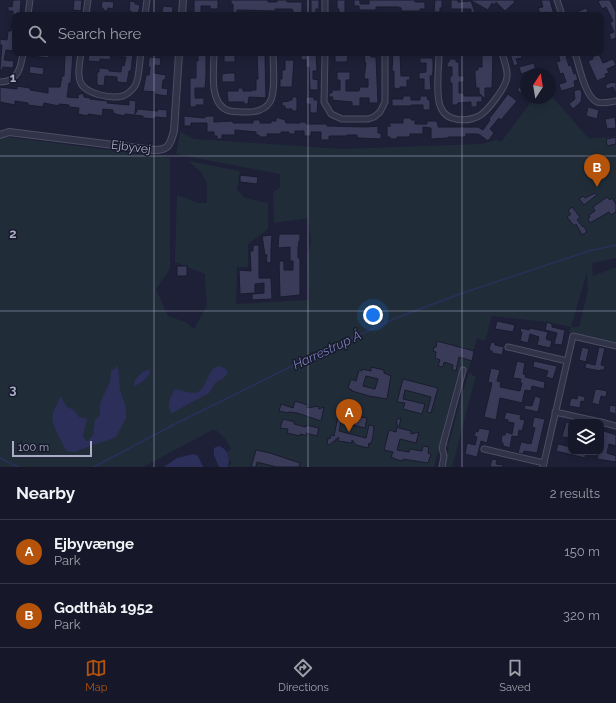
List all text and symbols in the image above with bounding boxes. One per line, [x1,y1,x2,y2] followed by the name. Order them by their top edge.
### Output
[12,12,604,56] search box
[26,23,48,45] icon: search
[58,25,141,43] text: Search here
[520,68,556,104] north arrow
[10,70,17,85] text: 1
[110,138,152,156] street label: Ejbyvej
[584,154,610,187] pin: B
[9,226,17,241] text: 2
[363,305,383,325] your location
[290,328,364,372] water label: Harrestrup Å
[9,382,17,397] text: 3
[336,399,362,432] pin: A
[568,419,604,455] map controls
[568,419,604,455] button: layers
[12,439,92,458] scale bar
[18,441,49,454] text: 100 m
[16,483,75,503] text: Nearby
[550,486,600,501] text: 2 results
[54,535,134,553] text: Ejbyvænge
[25,544,33,559] text: A
[564,544,600,559] text: 150 m
[54,553,81,568] text: Park
[54,599,153,617] text: Godthåb 1952
[25,608,33,623] text: B
[563,608,600,623] text: 320 m
[54,617,81,632] text: Park
[85,657,108,694] tab: Map
[278,657,329,694] tab: Directions
[499,657,531,694] tab: Saved

